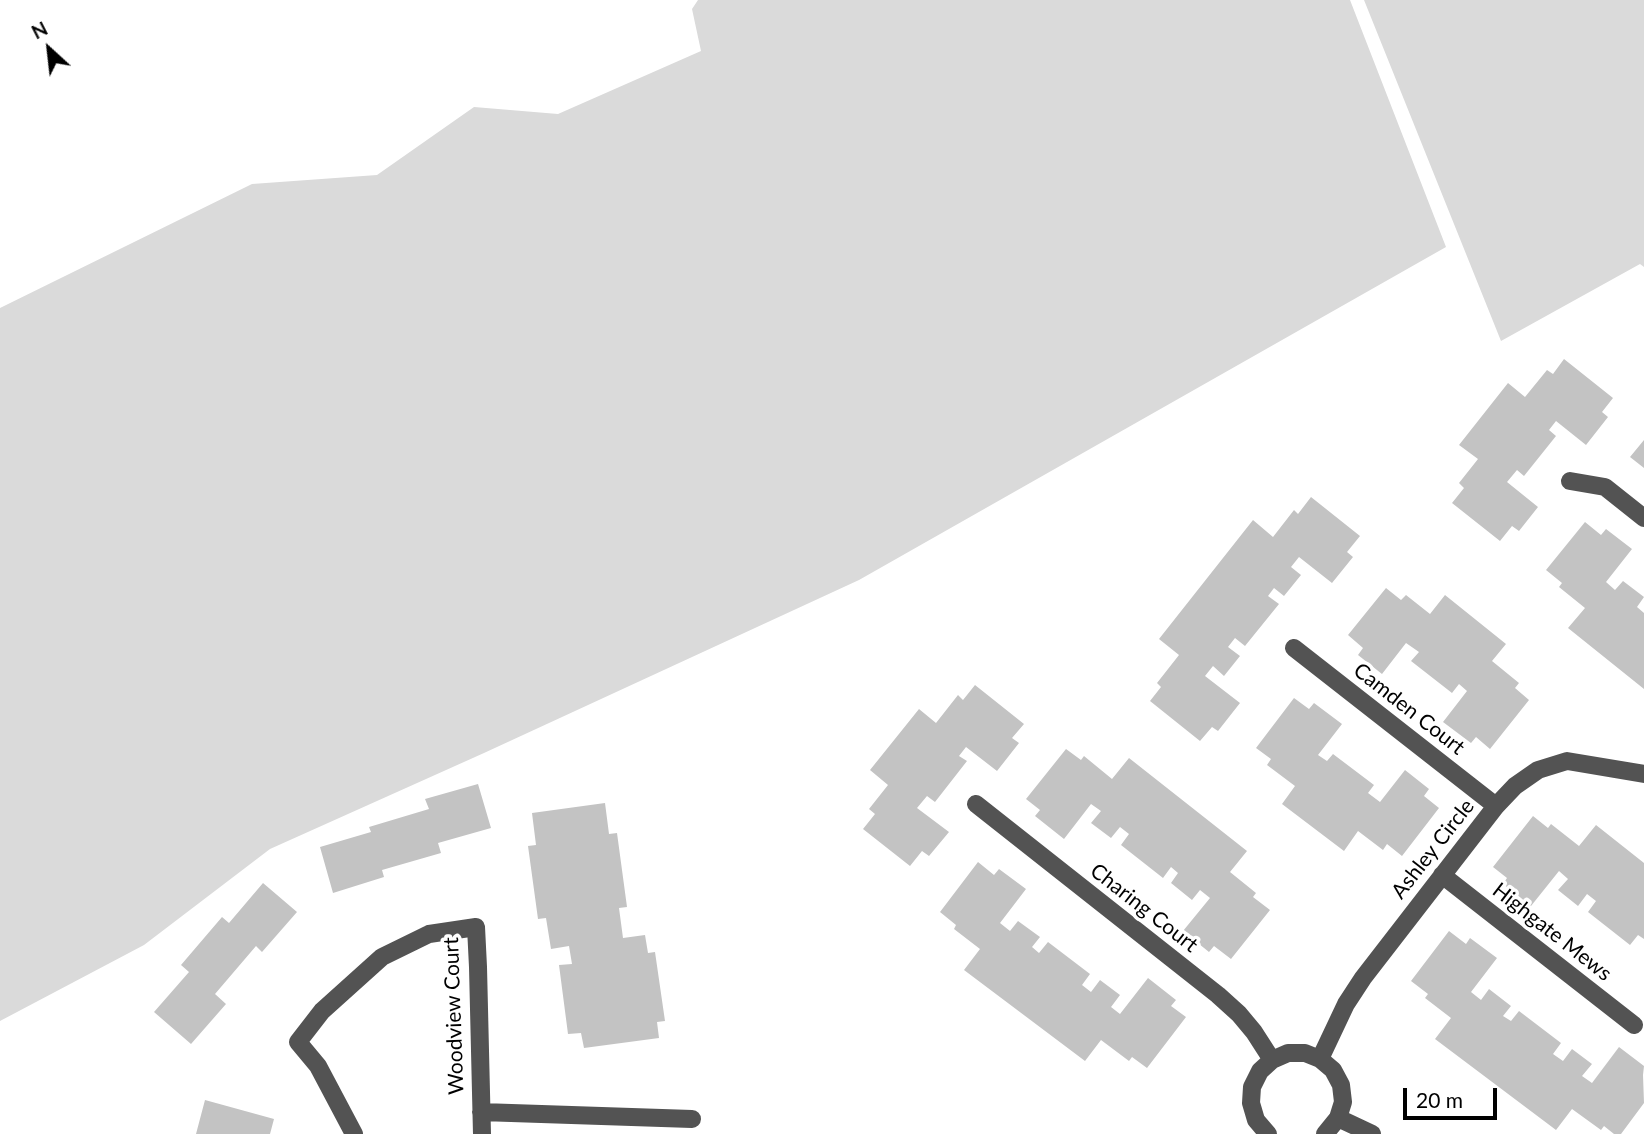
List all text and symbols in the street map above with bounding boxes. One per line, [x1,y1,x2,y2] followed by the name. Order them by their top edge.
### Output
[14,14,84,84] north arrow
[27,16,51,43] text: N
[1348,658,1470,760] street label: Camden Court
[1386,794,1480,904] street label: Ashley Circle
[1085,858,1203,958] street label: Charing Court
[1487,878,1617,986] street label: Highgate Mews
[439,937,469,1095] street label: Woodview Court
[1406,1074,1500,1118] scale bar
[1416,1087,1463,1112] text: 20 m

